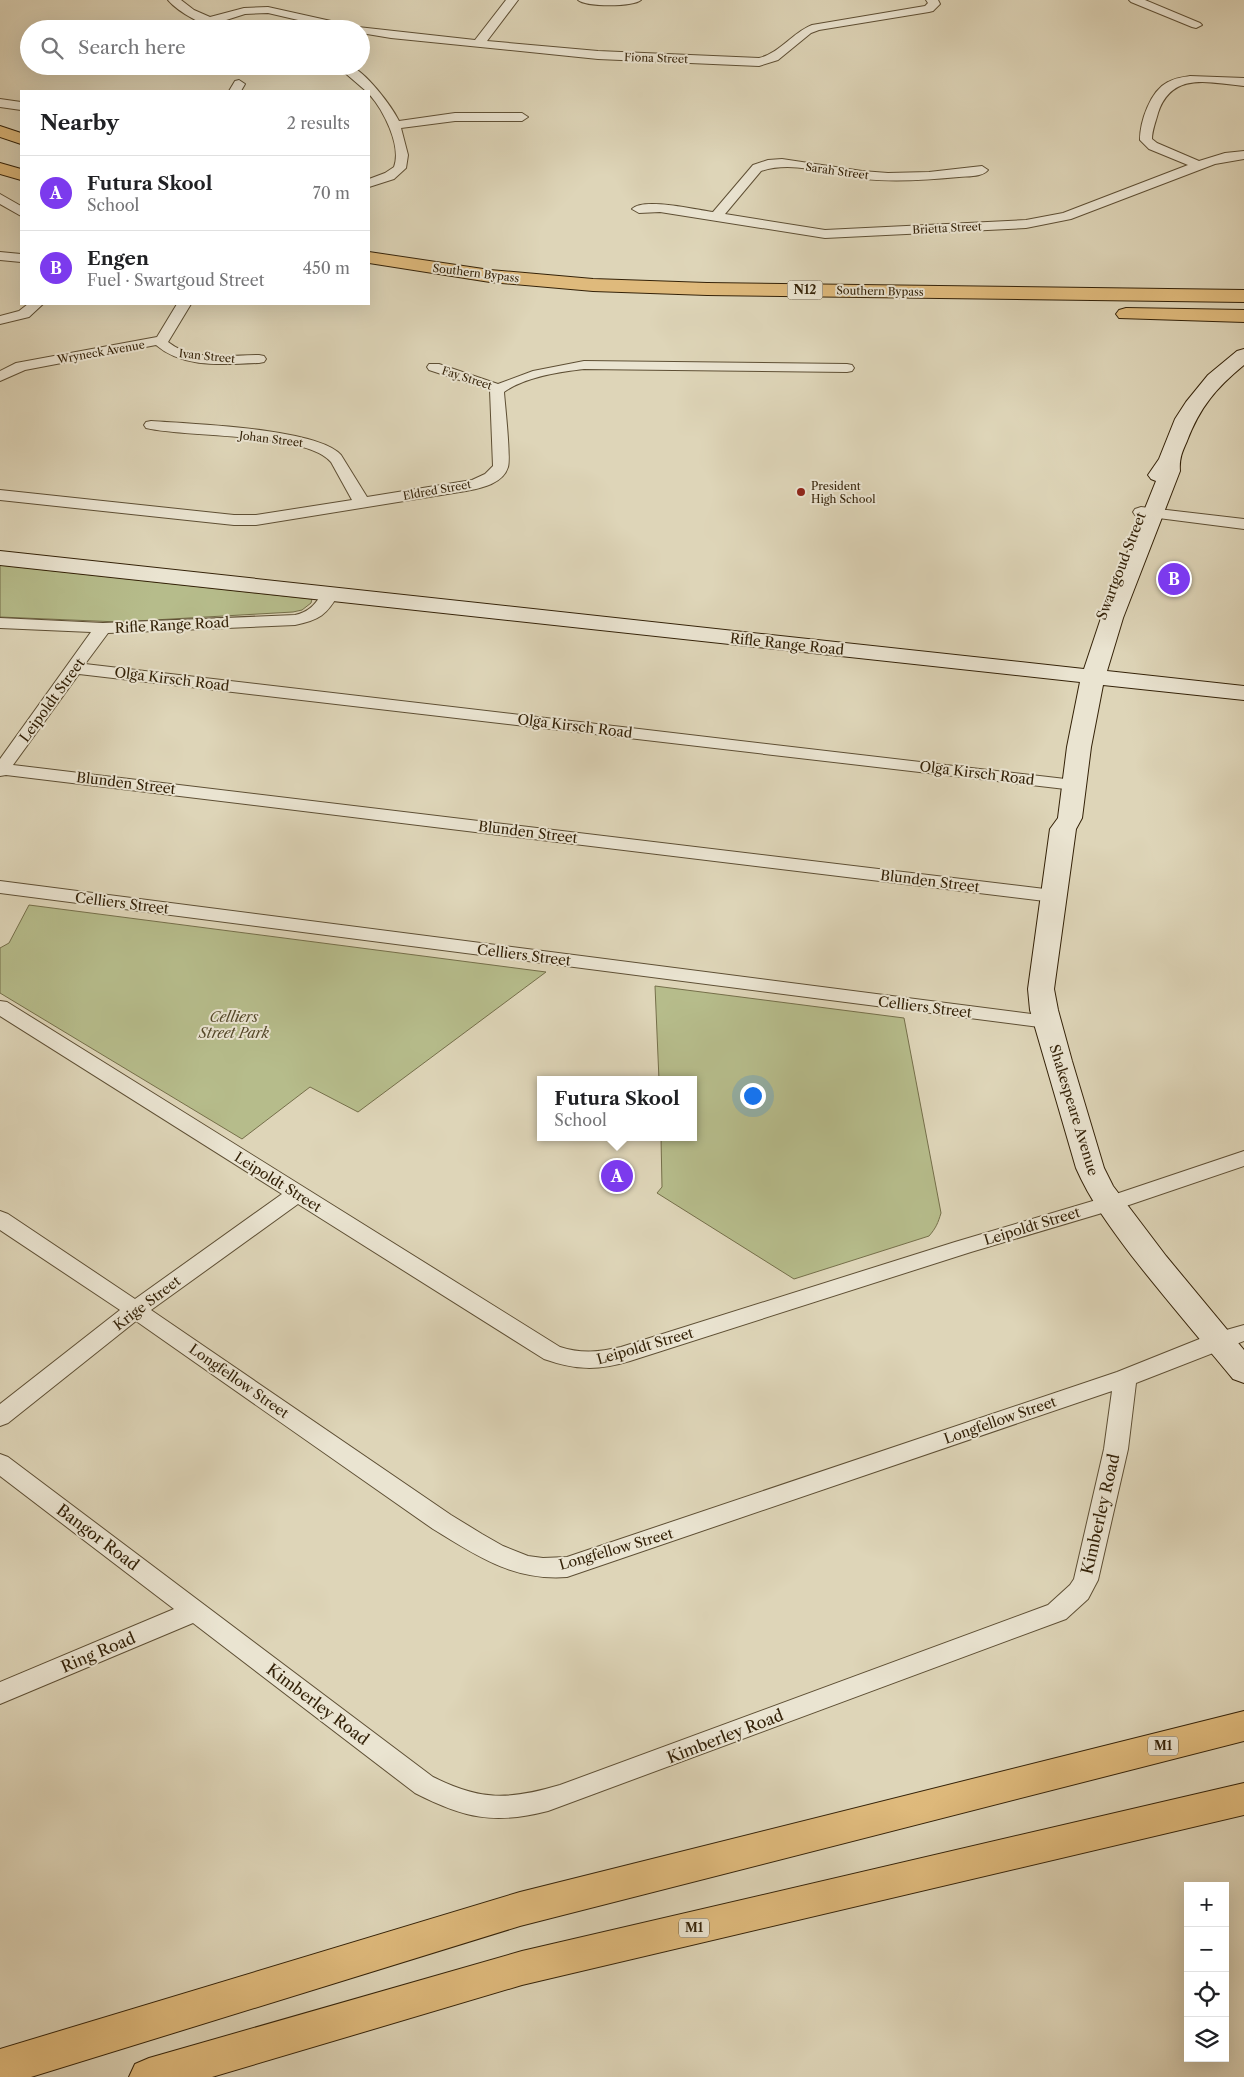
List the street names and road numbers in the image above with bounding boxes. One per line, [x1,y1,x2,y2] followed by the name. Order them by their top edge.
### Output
[624,50,688,66] street label: Fiona Street
[804,160,870,182] street label: Sarah Street
[912,219,982,237] street label: Brietta Street
[432,261,520,285] street label: Southern Bypass
[788,280,822,300] road number: N12
[836,283,924,299] street label: Southern Bypass
[55,337,146,367] street label: Wryneck Avenue
[178,346,236,366] street label: Ivan Street
[440,363,494,393] street label: Fay Street
[236,428,304,450] street label: Johan Street
[402,477,472,503] street label: Eldred Street
[1092,509,1150,623] street label: Swartgoud Street
[114,613,230,637] street label: Rifle Range Road
[729,629,845,659] street label: Rifle Range Road
[15,654,89,746] street label: Leipoldt Street
[114,663,231,695] street label: Olga Kirsch Road
[517,710,634,742] street label: Olga Kirsch Road
[919,757,1036,789] street label: Olga Kirsch Road
[75,768,177,798] street label: Blunden Street
[477,817,579,847] street label: Blunden Street
[879,866,981,896] street label: Blunden Street
[74,888,170,918] street label: Celliers Street
[476,940,572,970] street label: Celliers Street
[877,992,973,1022] street label: Celliers Street
[1045,1042,1103,1178] street label: Shakespeare Avenue
[231,1148,325,1216] street label: Leipoldt Street
[982,1203,1082,1249] street label: Leipoldt Street
[110,1272,184,1334] street label: Krige Street
[595,1324,695,1368] street label: Leipoldt Street
[186,1340,292,1422] street label: Longfellow Street
[941,1392,1059,1448] street label: Longfellow Street
[1076,1451,1124,1576] street label: Kimberley Road
[53,1500,143,1575] street label: Bangor Road
[557,1524,675,1574] street label: Longfellow Street
[58,1627,138,1677] street label: Ring Road
[263,1659,373,1749] street label: Kimberley Road
[664,1705,786,1767] street label: Kimberley Road
[1148,1736,1178,1755] road number: M1
[679,1919,709,1938] road number: M1

